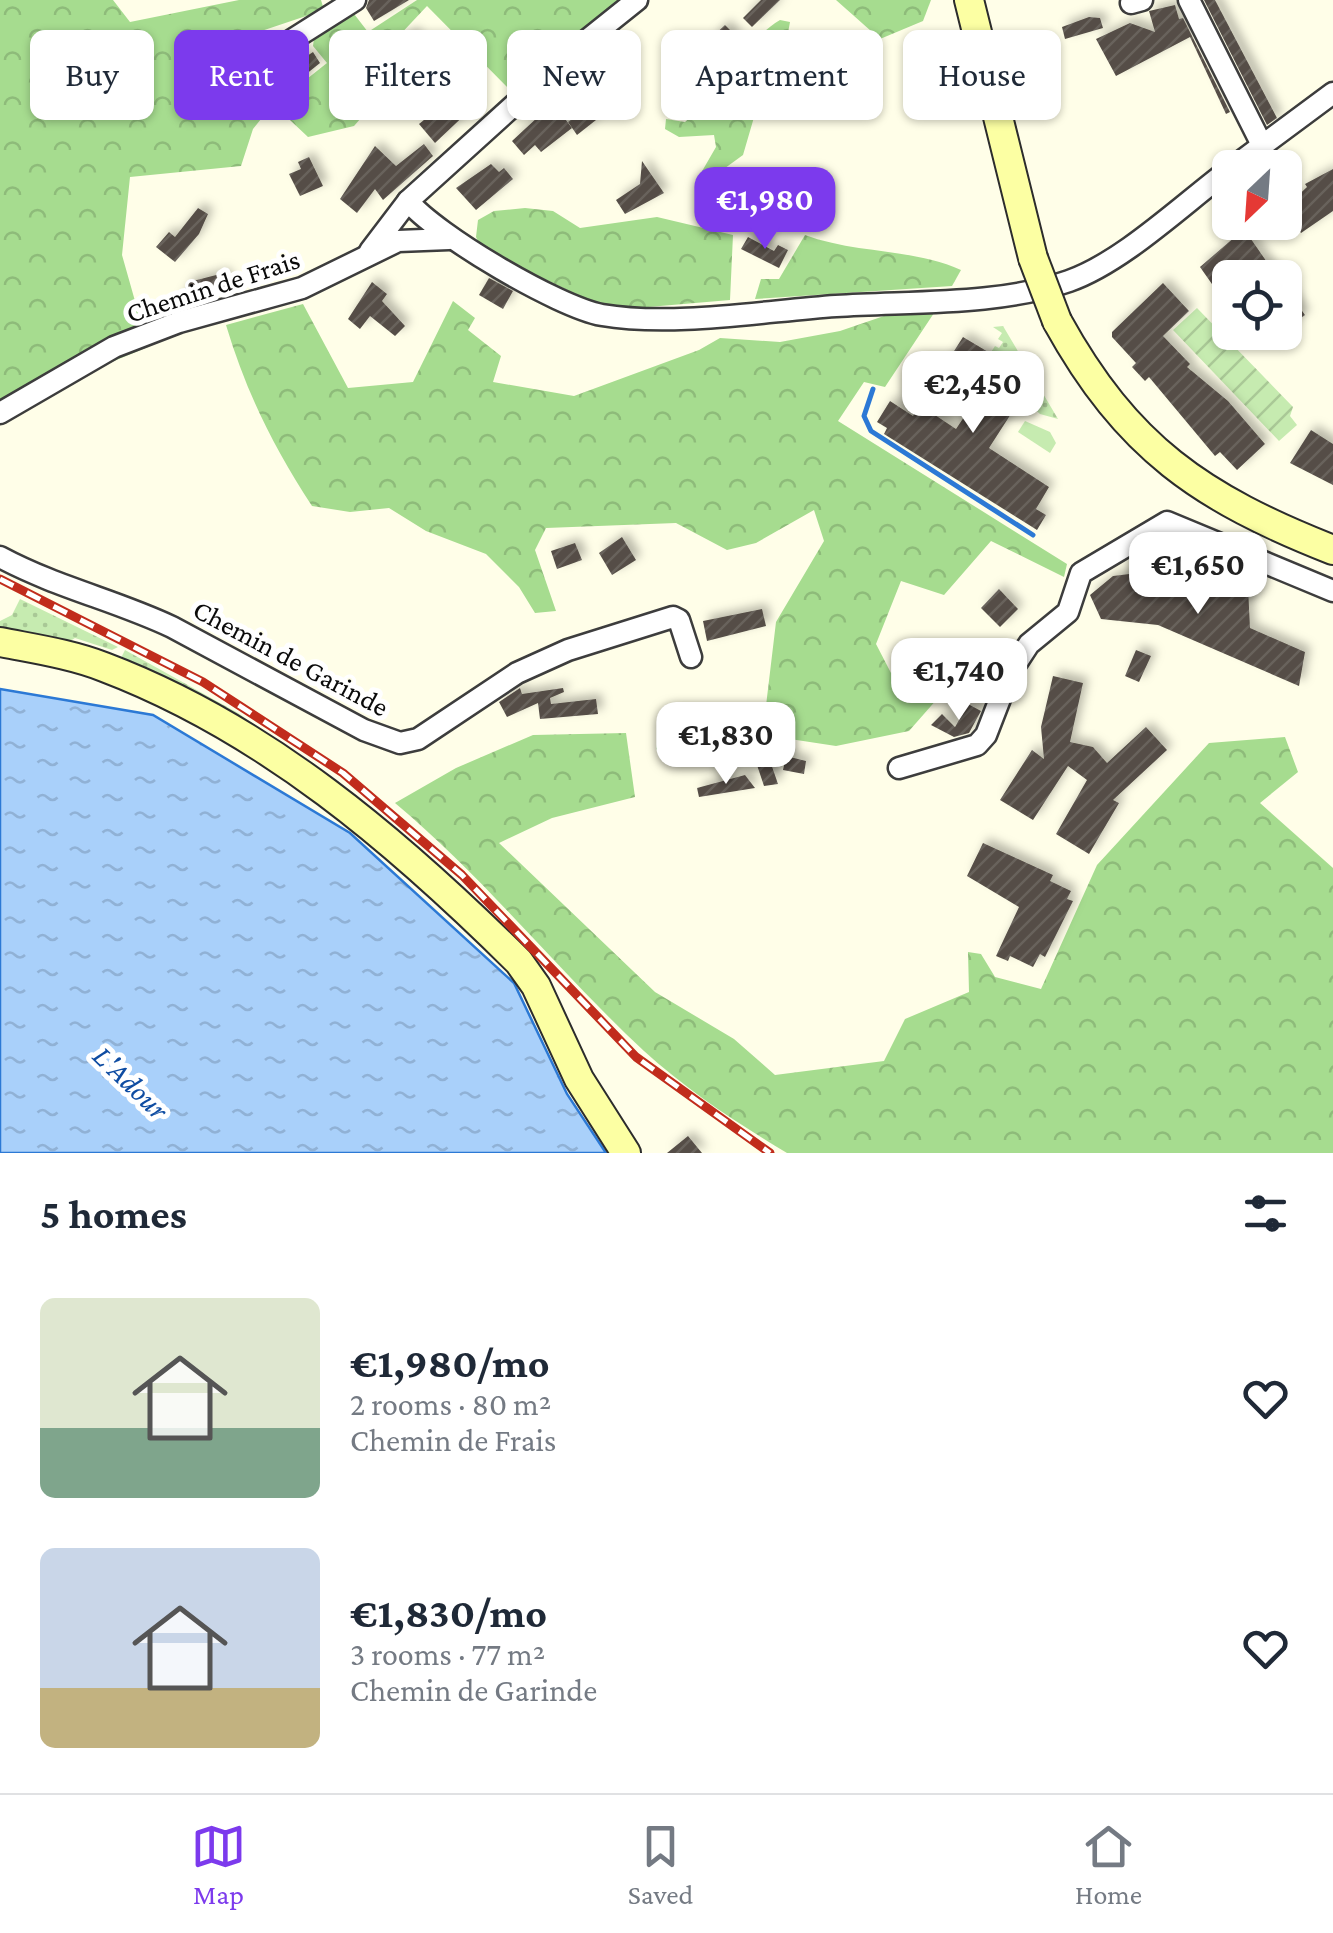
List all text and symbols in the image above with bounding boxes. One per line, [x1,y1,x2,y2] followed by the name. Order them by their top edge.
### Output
[30,30,154,120] chip: Buy
[174,30,309,120] chip: Rent
[329,30,487,120] chip: Filters
[507,30,641,120] chip: New
[661,30,883,120] chip: Apartment
[903,30,1061,120] chip: House
[1212,150,1302,240] north arrow
[1212,150,1302,350] map controls
[684,167,846,252] pin: €1,980
[716,181,814,217] text: €1,980
[122,243,304,329] street label: Chemin de Frais
[1212,260,1302,350] button: locate
[892,351,1054,436] pin: €2,450
[924,365,1022,401] text: €2,450
[1117,532,1279,617] pin: €1,650
[1151,546,1245,582] text: €1,650
[188,594,394,722] street label: Chemin de Garinde
[878,638,1040,723] pin: €1,740
[913,652,1005,688] text: €1,740
[645,702,807,787] pin: €1,830
[678,716,774,752] text: €1,830
[87,1039,176,1127] water label: L'Adour
[1238,1186,1293,1241] icon: filters
[40,1190,187,1237] text: 5 homes
[120,1338,240,1458] icon: home
[350,1339,550,1386] text: €1,980/mo
[1238,1371,1293,1426] icon: heart
[350,1386,551,1422] text: 2 rooms · 80 m²
[350,1422,556,1458] text: Chemin de Frais
[120,1588,240,1708] icon: home
[350,1589,547,1636] text: €1,830/mo
[1238,1621,1293,1676] icon: heart
[350,1636,545,1672] text: 3 rooms · 77 m²
[350,1672,597,1708] text: Chemin de Garinde
[191,1819,246,1910] tab: Map
[628,1819,693,1910] tab: Saved
[1075,1819,1142,1910] tab: Home

